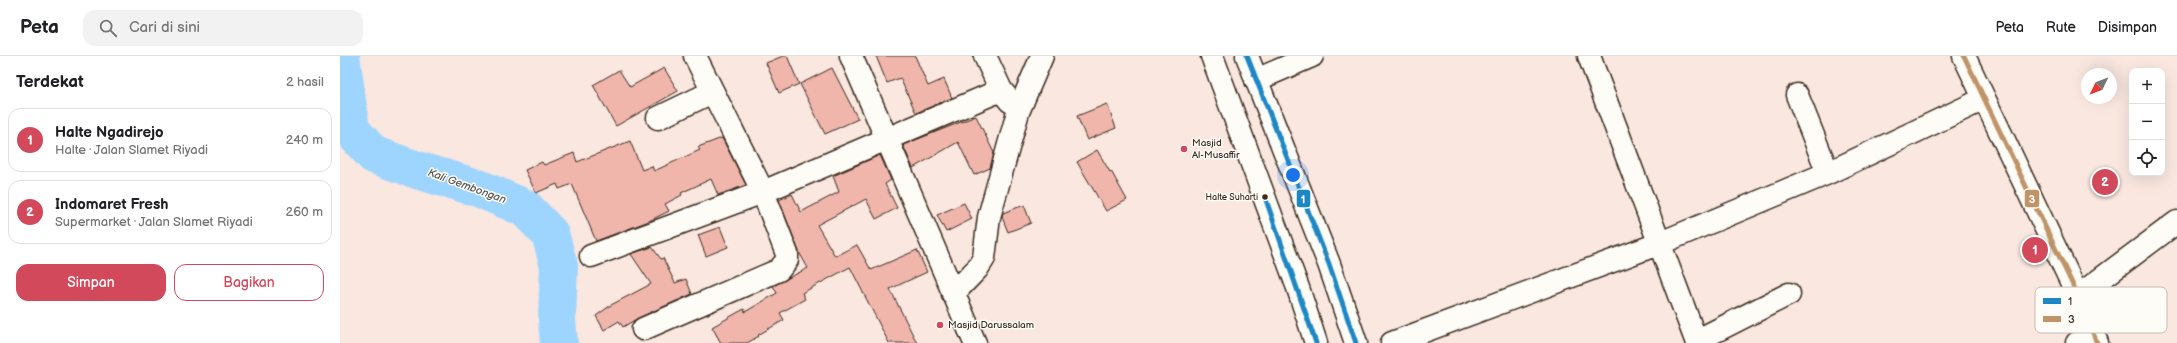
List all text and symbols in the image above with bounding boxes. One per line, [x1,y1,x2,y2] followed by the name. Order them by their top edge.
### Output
[83,10,363,46] search box
[20,16,59,39] text: Peta
[97,17,119,39] icon: search
[129,18,200,37] text: Cari di sini
[1995,19,2024,36] text: Peta
[2046,19,2076,36] text: Rute
[2098,19,2157,36] text: Disimpan
[2081,68,2117,104] north arrow
[2129,68,2165,176] map controls
[2129,68,2165,104] button: +
[16,72,84,92] text: Terdekat
[286,74,324,90] text: 2 hasil
[2129,104,2165,140] button: −
[55,123,164,142] text: Halte Ngadirejo
[27,132,33,148] text: 1
[286,132,323,148] text: 240 m
[1192,137,1240,161] place label: Masjid Al-Musaffir
[2129,140,2165,176] button: locate
[55,142,208,158] text: Halte · Jalan Slamet Riyadi
[1179,144,1189,154] marker: Masjid Al-Musaffir
[1283,165,1303,185] your location
[426,166,508,206] water label: Kali Gembongan
[2092,167,2118,197] pin: 2
[1296,189,1311,208] line badge: 1
[2024,189,2040,208] line badge: 3
[1205,192,1258,203] place label: Halte Suharti
[1260,192,1270,202] marker: Halte Suharti
[1301,193,1305,206] text: 1
[2029,193,2036,206] text: 3
[55,195,168,214] text: Indomaret Fresh
[26,204,34,220] text: 2
[285,204,323,220] text: 260 m
[55,214,253,230] text: Supermarket · Jalan Slamet Riyadi
[2022,235,2048,265] pin: 1
[16,264,166,301] button: Simpan
[174,264,324,301] button: Bagikan
[2035,287,2167,333] legend
[2068,295,2072,308] text: 1
[2068,313,2075,326] text: 3
[948,319,1034,331] place label: Masjid Darussalam
[935,320,945,330] marker: Masjid Darussalam

